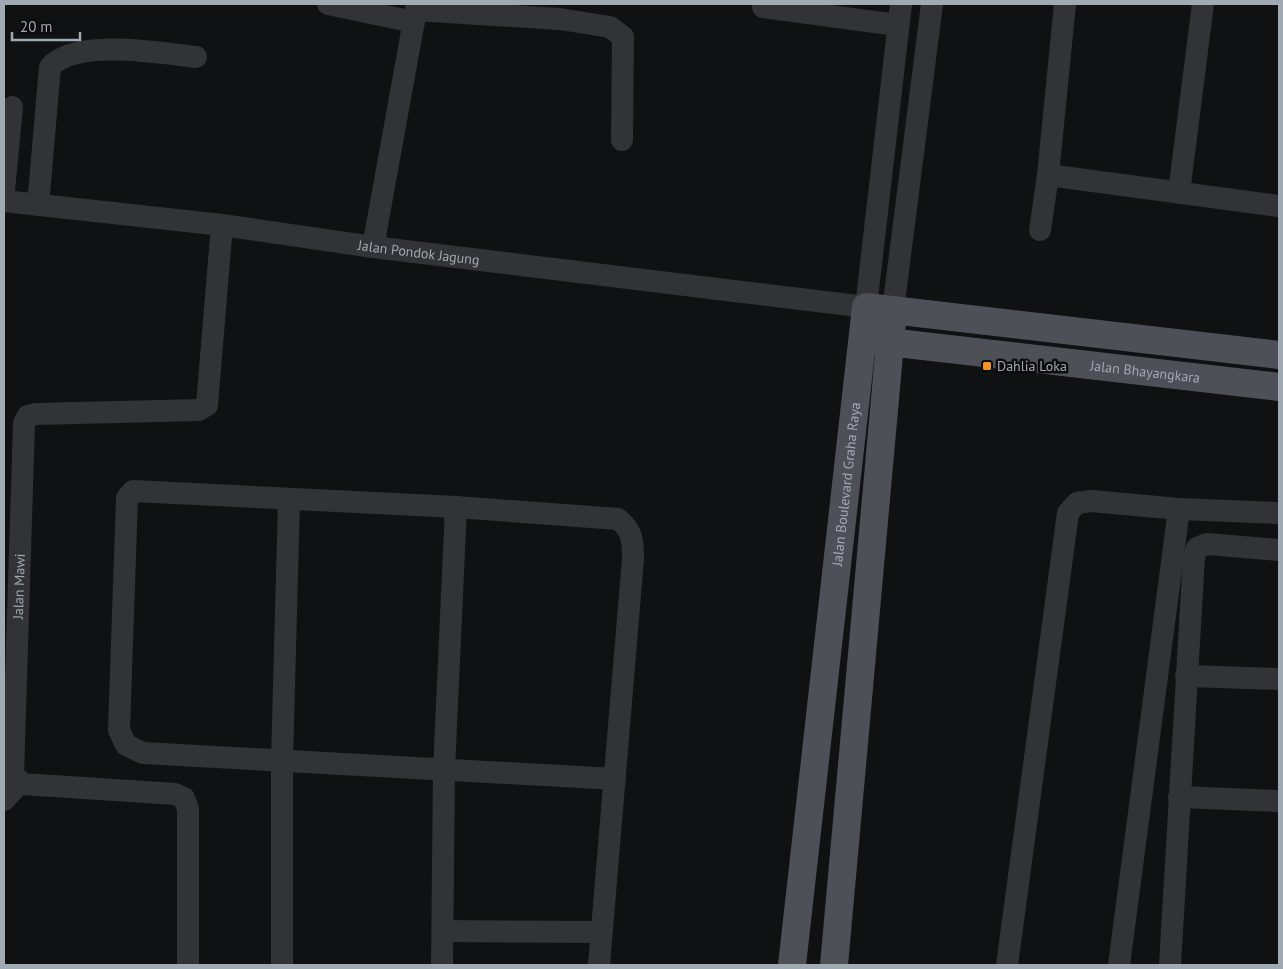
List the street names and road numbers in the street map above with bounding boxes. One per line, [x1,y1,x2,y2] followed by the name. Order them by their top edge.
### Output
[356,236,481,269] street label: Jalan Pondok Jagung
[1088,356,1201,387] street label: Jalan Bhayangkara
[828,401,864,568] street label: Jalan Boulevard Graha Raya
[9,553,29,620] street label: Jalan Mawi

